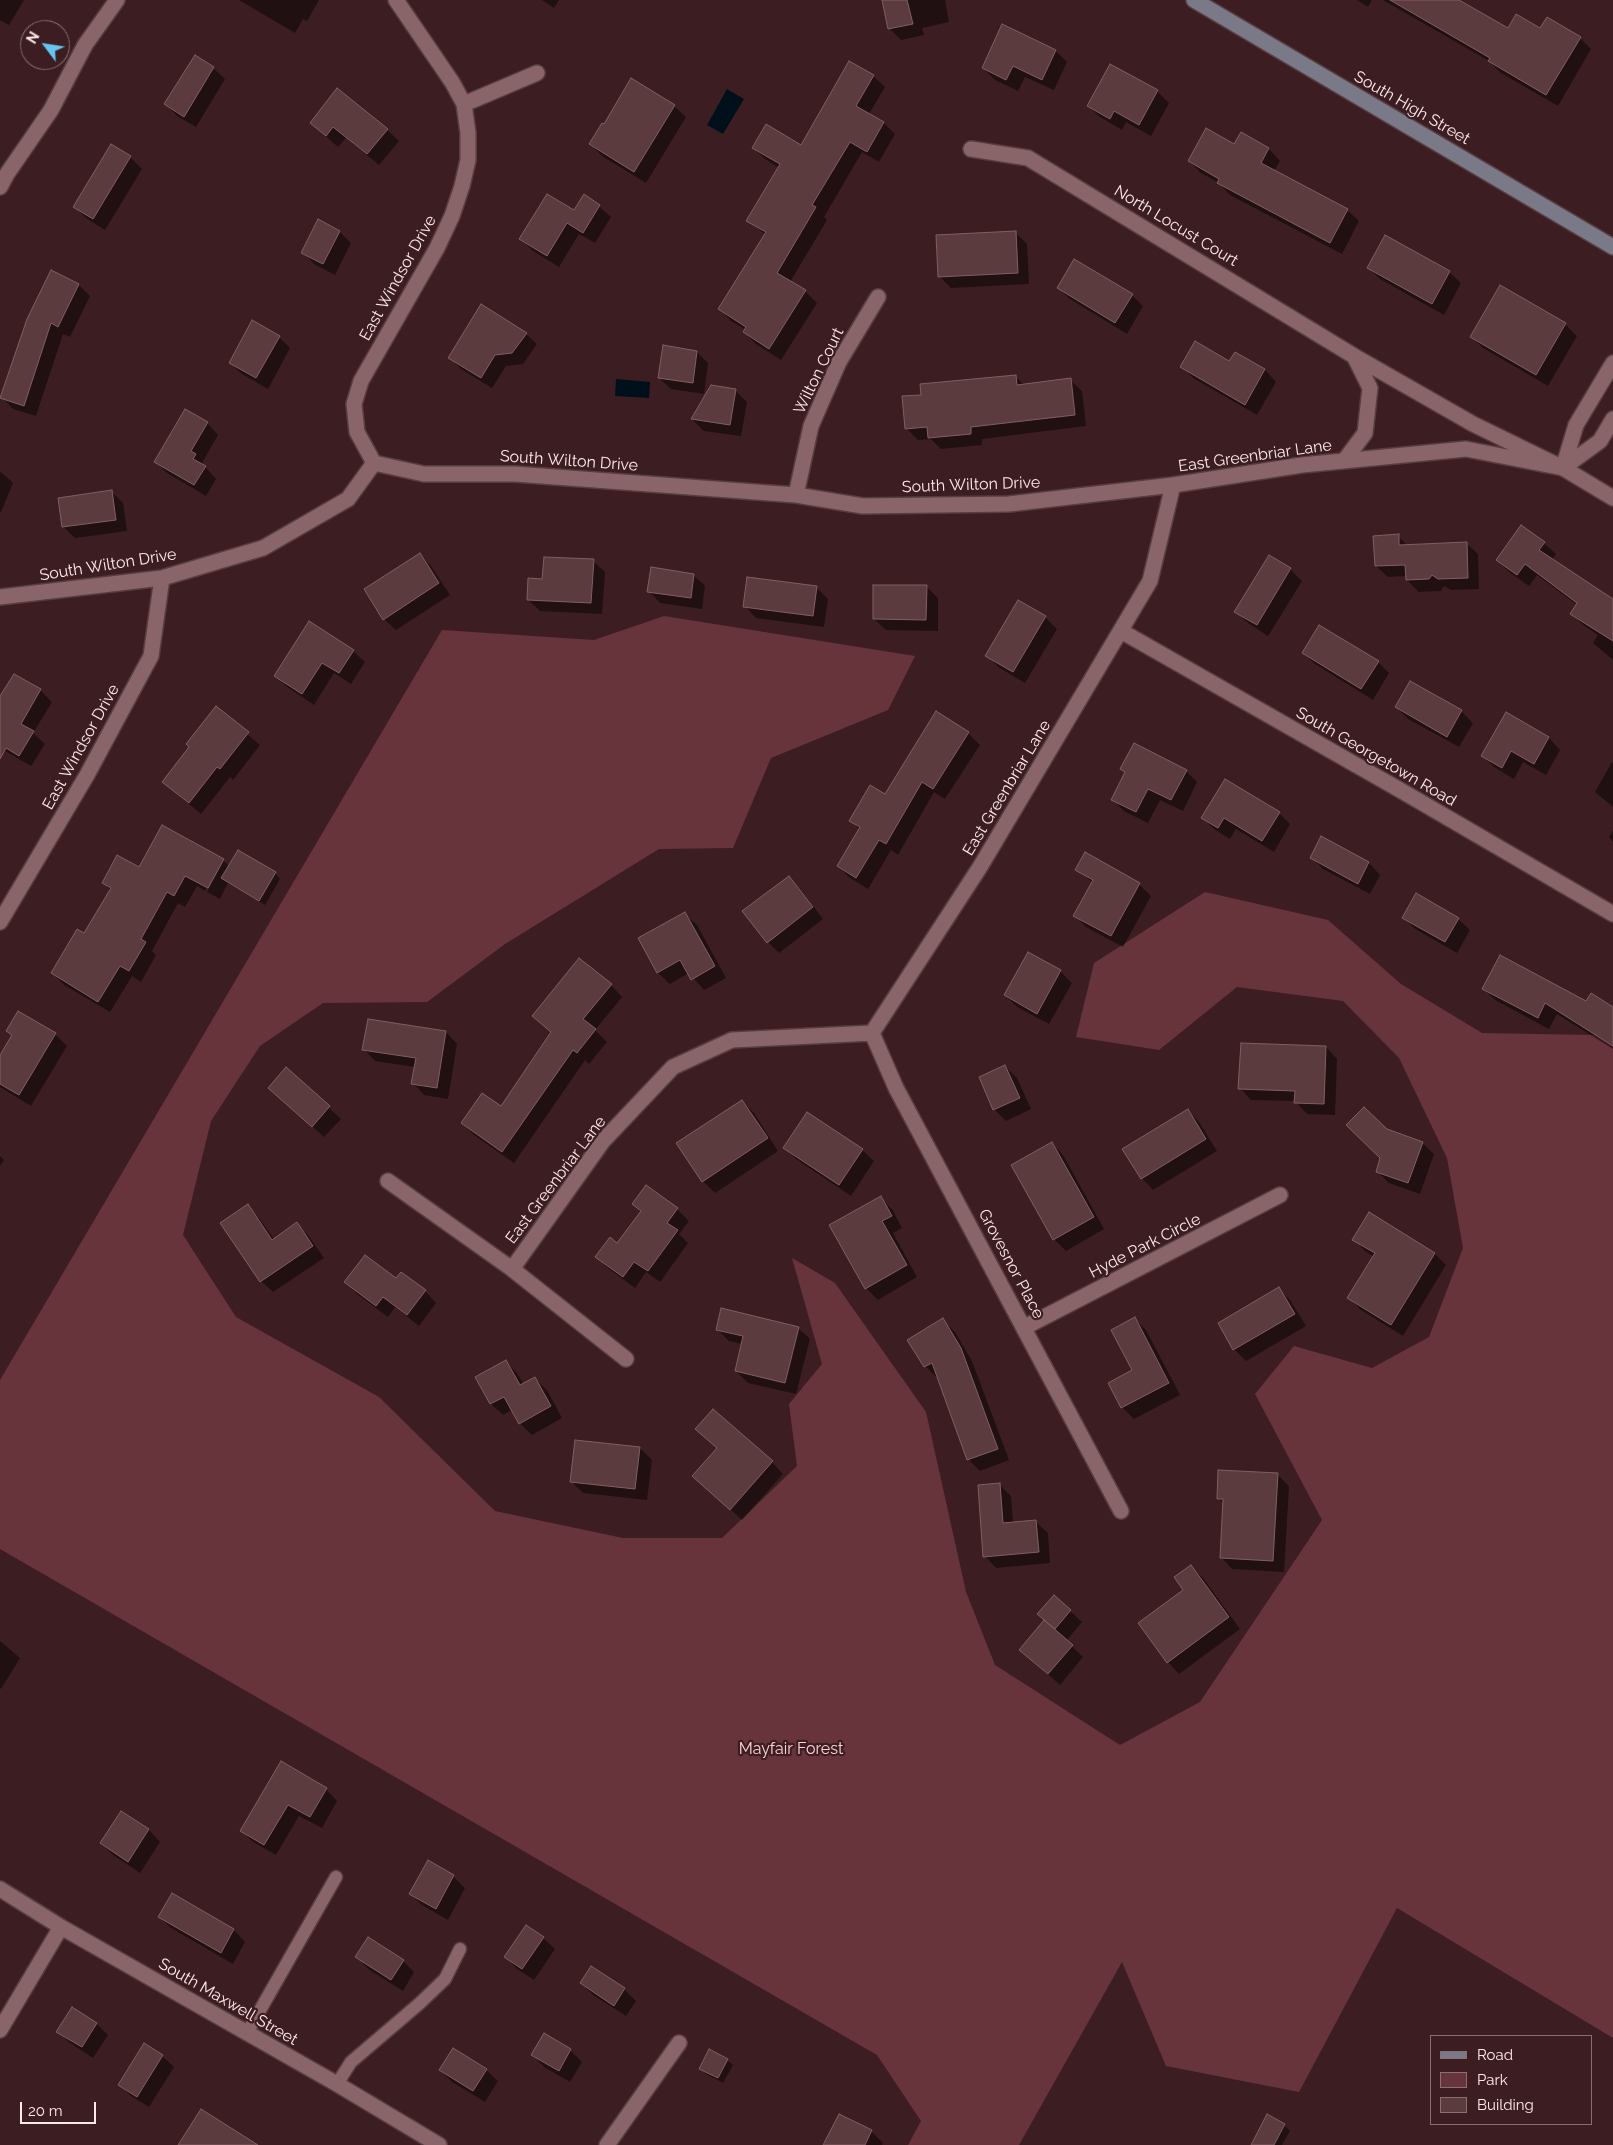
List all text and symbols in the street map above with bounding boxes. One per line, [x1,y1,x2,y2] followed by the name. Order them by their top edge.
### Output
[20,20,70,70] north arrow
[23,29,43,46] text: N
[1351,67,1473,149] street label: South High Street
[1111,181,1241,271] street label: North Locust Court
[356,212,440,344] street label: East Windsor Drive
[790,325,848,417] street label: Wilton Court
[1177,436,1333,476] street label: East Greenbriar Lane
[499,447,639,475] street label: South Wilton Drive
[902,473,1040,497] street label: South Wilton Drive
[38,545,178,585] street label: South Wilton Drive
[39,681,123,813] street label: East Windsor Drive
[1293,703,1459,811] street label: South Georgetown Road
[959,717,1055,859] street label: East Greenbriar Lane
[502,1112,610,1248] street label: East Greenbriar Lane
[974,1206,1048,1322] street label: Grovesnor Place
[1086,1210,1204,1282] street label: Hyde Park Circle
[739,1739,843,1759] park label: Mayfair Forest
[155,1954,301,2050] street label: South Maxwell Street
[1430,2035,1593,2125] legend
[1477,2046,1513,2064] text: Road
[1477,2071,1508,2089] text: Park
[22,2092,99,2124] scale bar
[1477,2096,1534,2114] text: Building
[28,2102,63,2120] text: 20 m

